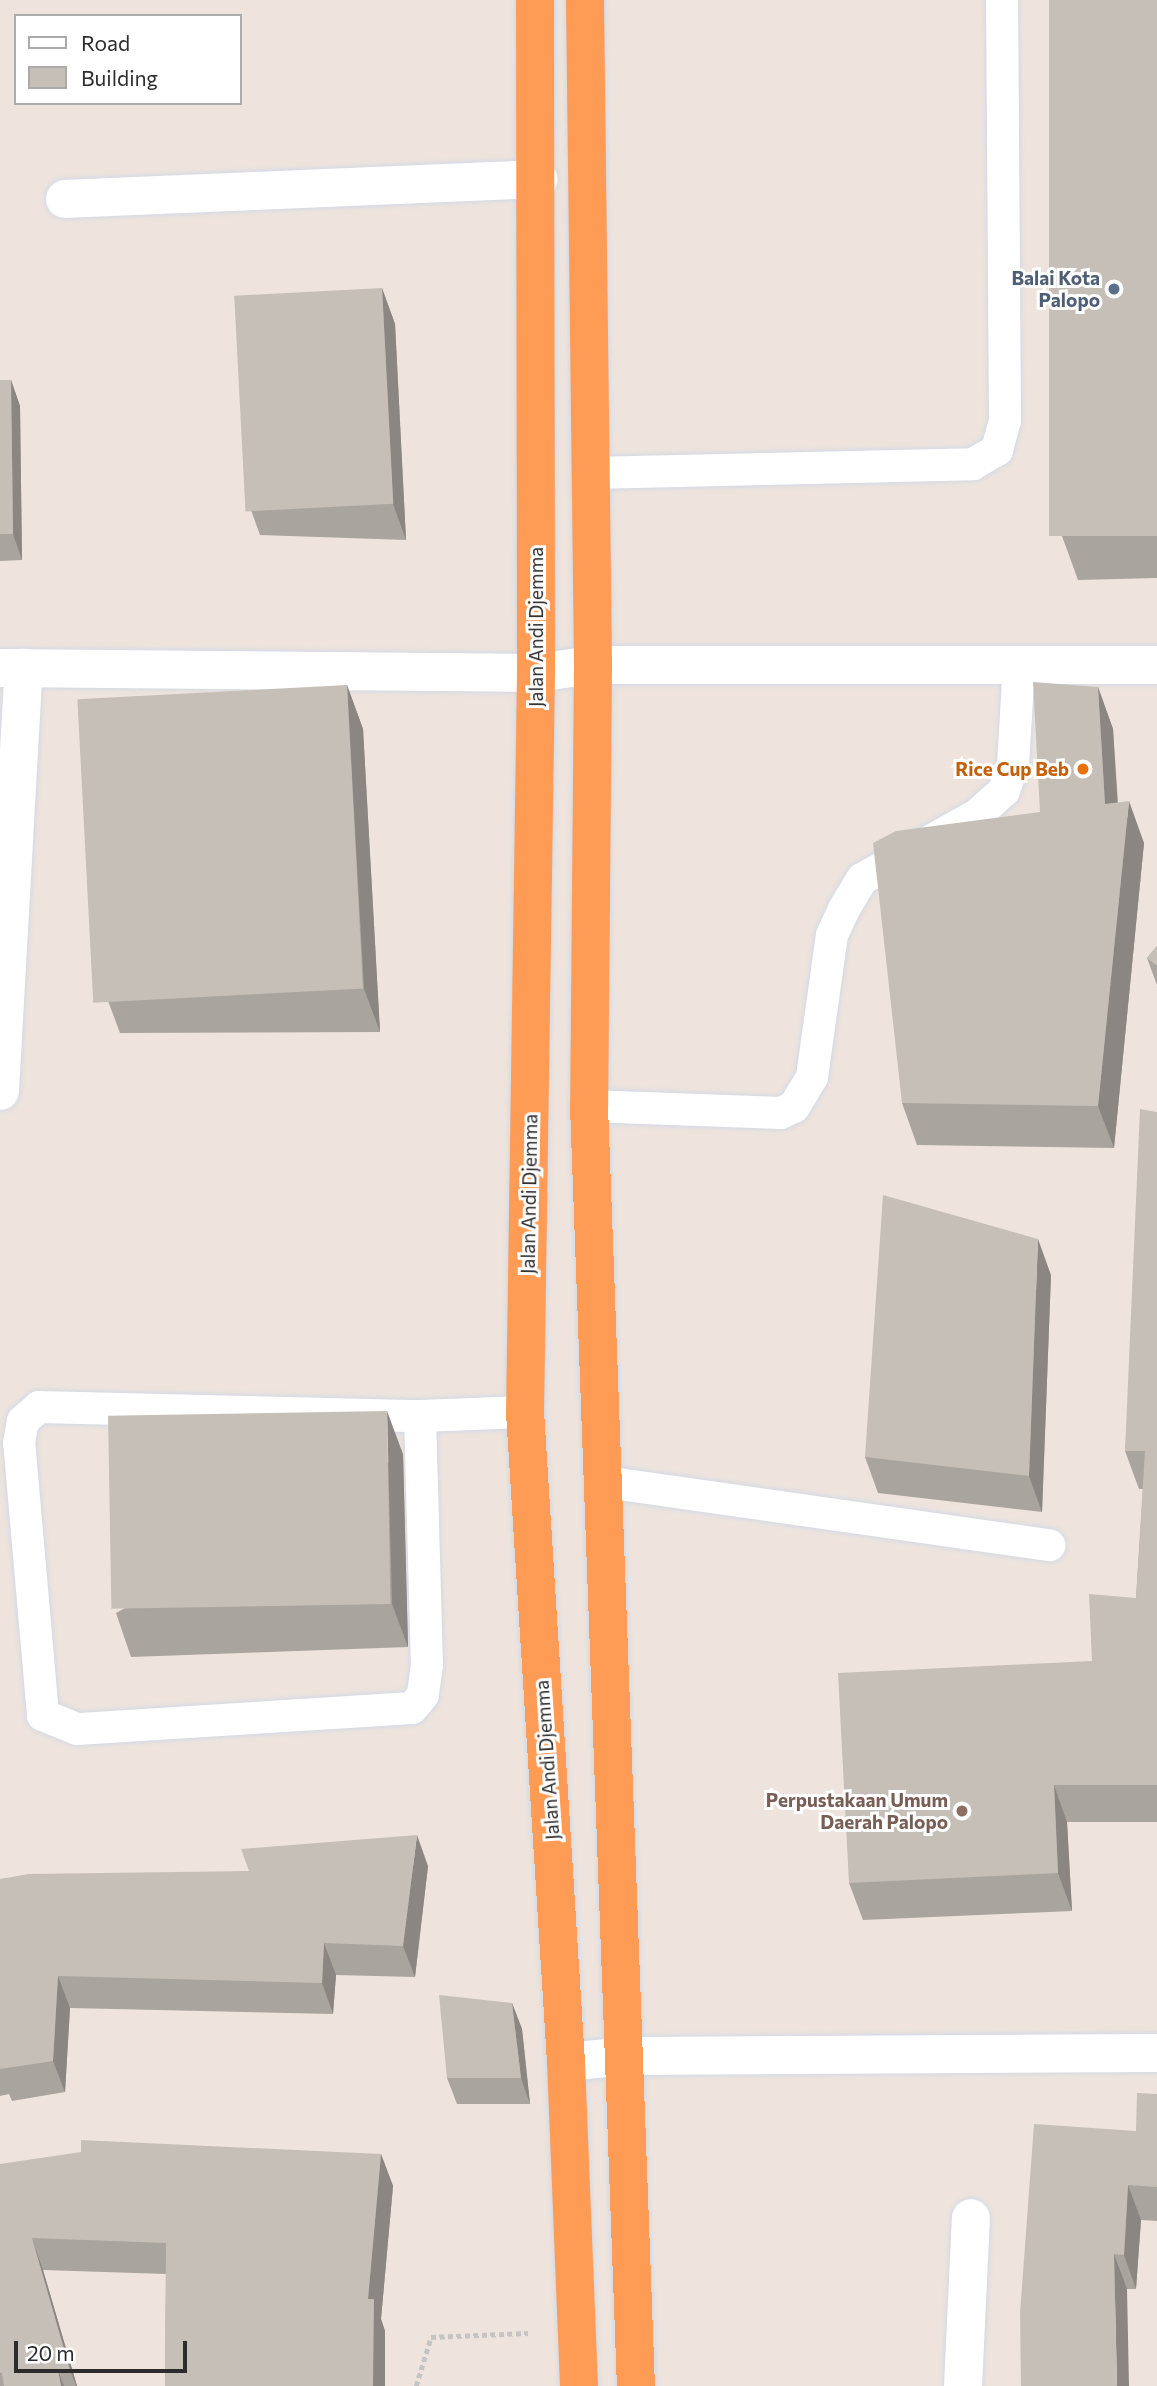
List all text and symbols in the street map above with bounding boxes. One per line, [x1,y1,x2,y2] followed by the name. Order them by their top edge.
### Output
[14,14,242,105] legend
[81,30,130,55] text: Road
[81,65,158,90] text: Building
[1012,267,1100,311] place label: Balai Kota Palopo
[1106,281,1122,297] marker: Balai Kota Palopo
[525,547,547,707] street label: Jalan Andi Djemma
[955,758,1069,780] place label: Rice Cup Beb
[1075,761,1091,777] marker: Rice Cup Beb
[516,1114,542,1274] street label: Jalan Andi Djemma
[530,1679,564,1841] street label: Jalan Andi Djemma
[766,1789,948,1833] place label: Perpustakaan Umum Daerah Palopo
[954,1803,970,1819] marker: Perpustakaan Umum Daerah Palopo
[18,2326,191,2370] scale bar
[27,2340,75,2365] text: 20 m

